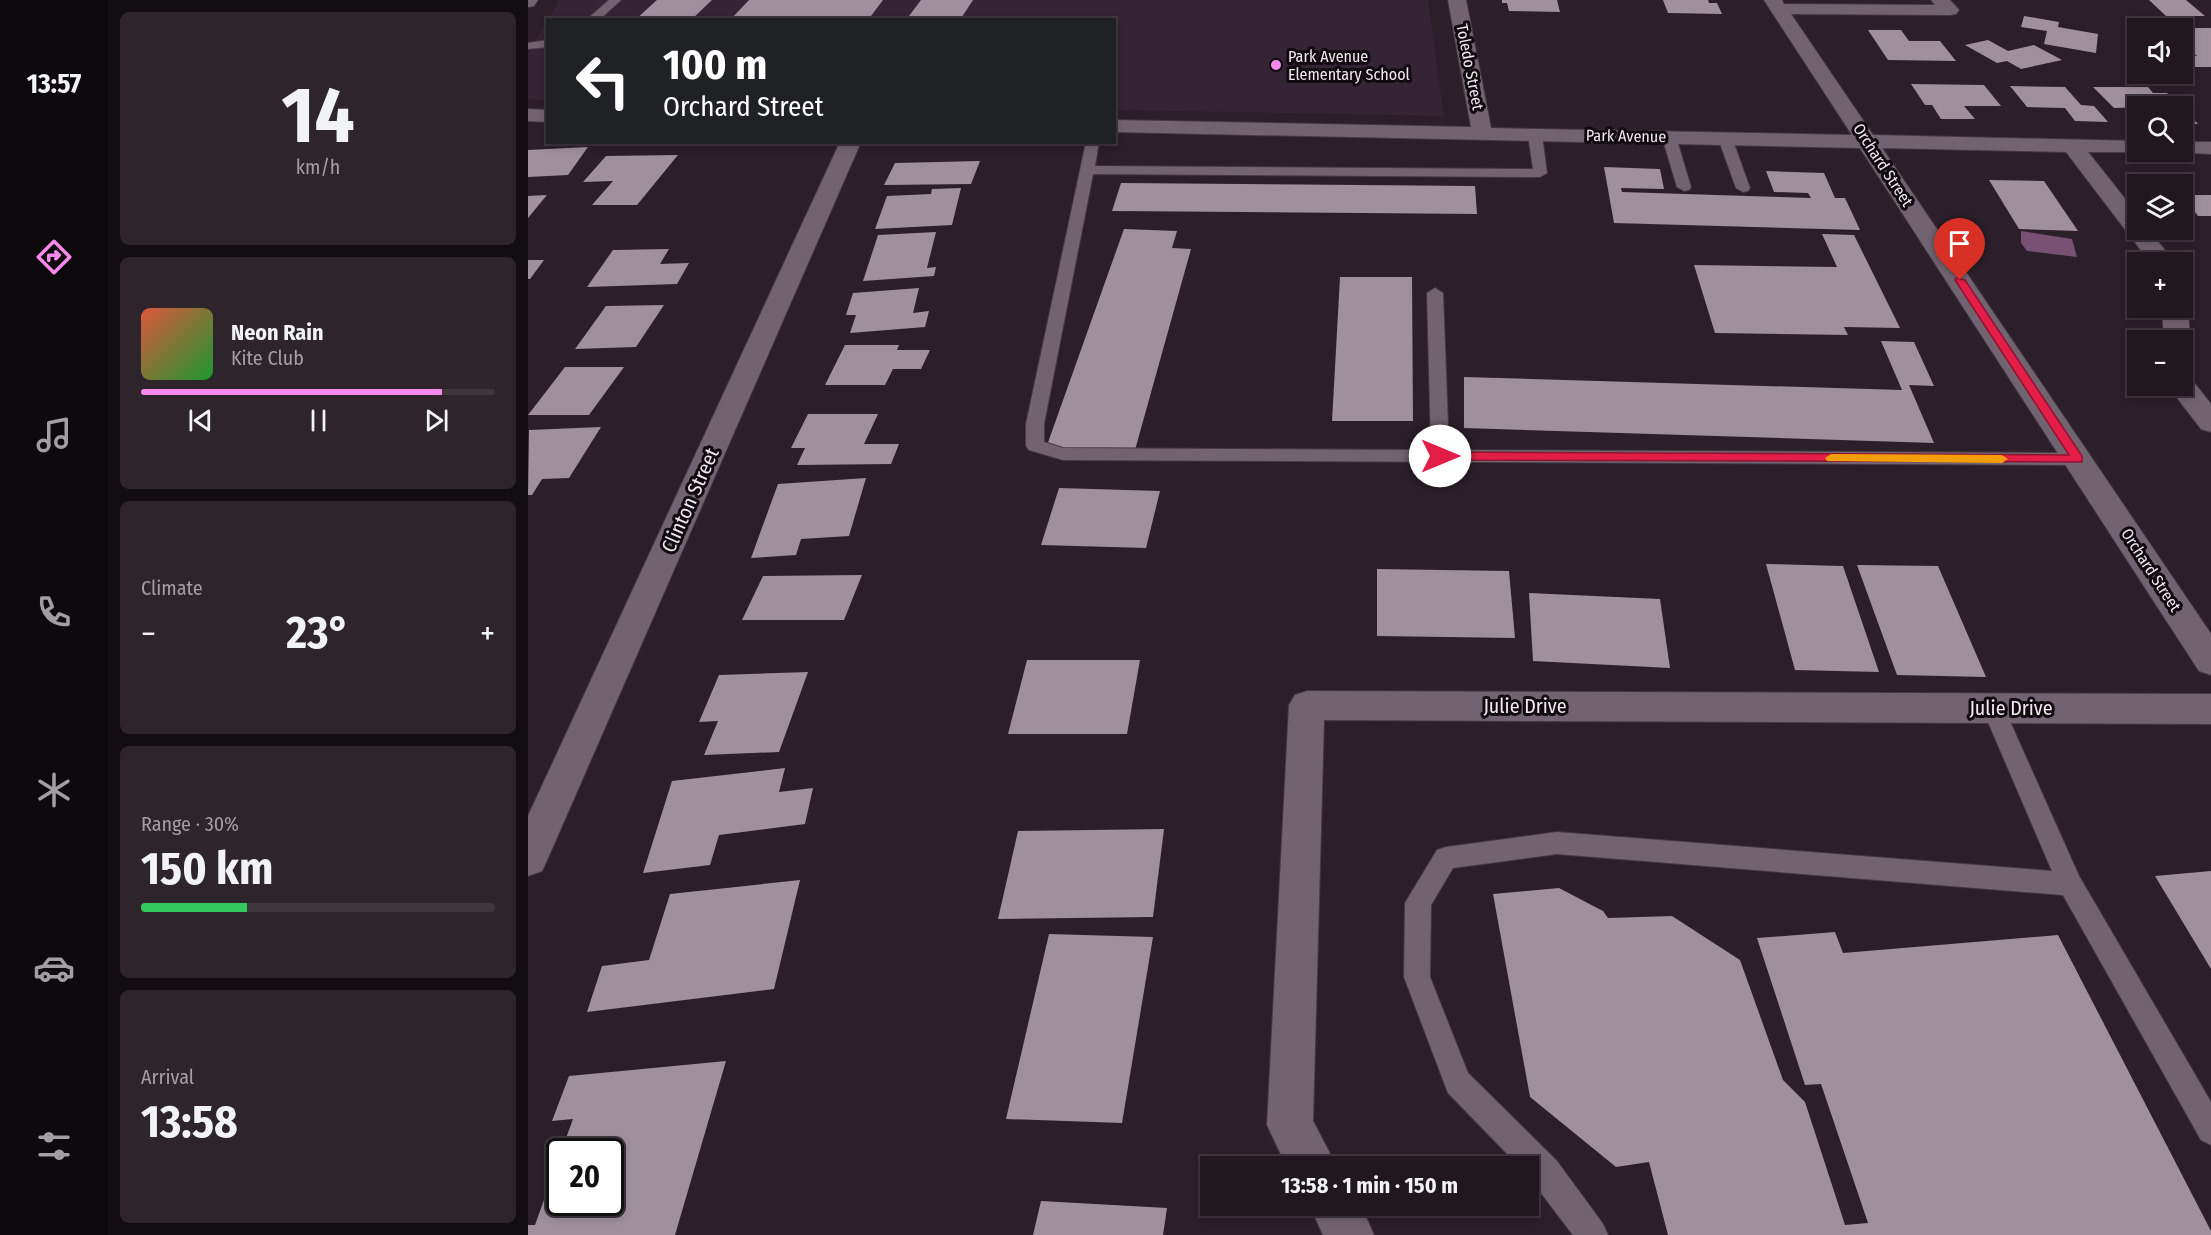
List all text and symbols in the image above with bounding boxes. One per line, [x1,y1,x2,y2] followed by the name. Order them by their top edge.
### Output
[2127,18,2193,396] map controls
[2127,18,2193,84] button: sound
[1452,22,1488,112] street label: Toledo Street
[663,40,767,90] text: 100 m
[564,42,642,120] icon: left
[1288,47,1410,84] place label: Park Avenue Elementary School
[1269,58,1283,72] marker: Park Avenue Elementary School
[27,68,81,100] text: 13:57
[281,69,355,163] text: 14
[663,91,824,123] text: Orchard Street
[2127,96,2193,162] button: search
[1849,120,1917,211] street label: Orchard Street
[1586,126,1666,146] street label: Park Avenue
[296,155,340,179] text: km/h
[2127,174,2193,240] button: layers
[1934,218,1985,280] pin
[1943,227,1976,260] icon: arrive
[33,236,75,278] icon: directions
[2127,252,2193,318] button: +
[231,319,324,346] text: Neon Rain
[2127,330,2193,396] button: −
[231,346,304,370] text: Kite Club
[184,404,217,437] icon: previous
[302,404,335,437] icon: pause
[420,404,453,437] icon: next
[33,414,75,456] icon: music
[1408,424,1472,488] position arrow
[656,444,724,556] street label: Clinton Street
[2117,525,2185,616] street label: Orchard Street
[141,576,203,600] text: Climate
[33,591,75,633] icon: phone
[286,606,350,660] text: 23°
[141,614,156,654] text: −
[480,614,495,654] text: +
[1483,694,1567,718] street label: Julie Drive
[1969,696,2053,720] street label: Julie Drive
[33,769,75,811] icon: climate
[141,812,239,836] text: Range · 30%
[141,842,273,896] text: 150 km
[33,947,75,989] icon: car
[141,1065,194,1089] text: Arrival
[141,1095,238,1149] text: 13:58
[33,1125,75,1167] icon: filters
[546,1138,624,1216] speed limit sign: 20
[1281,1172,1458,1199] text: 13:58 · 1 min · 150 m

